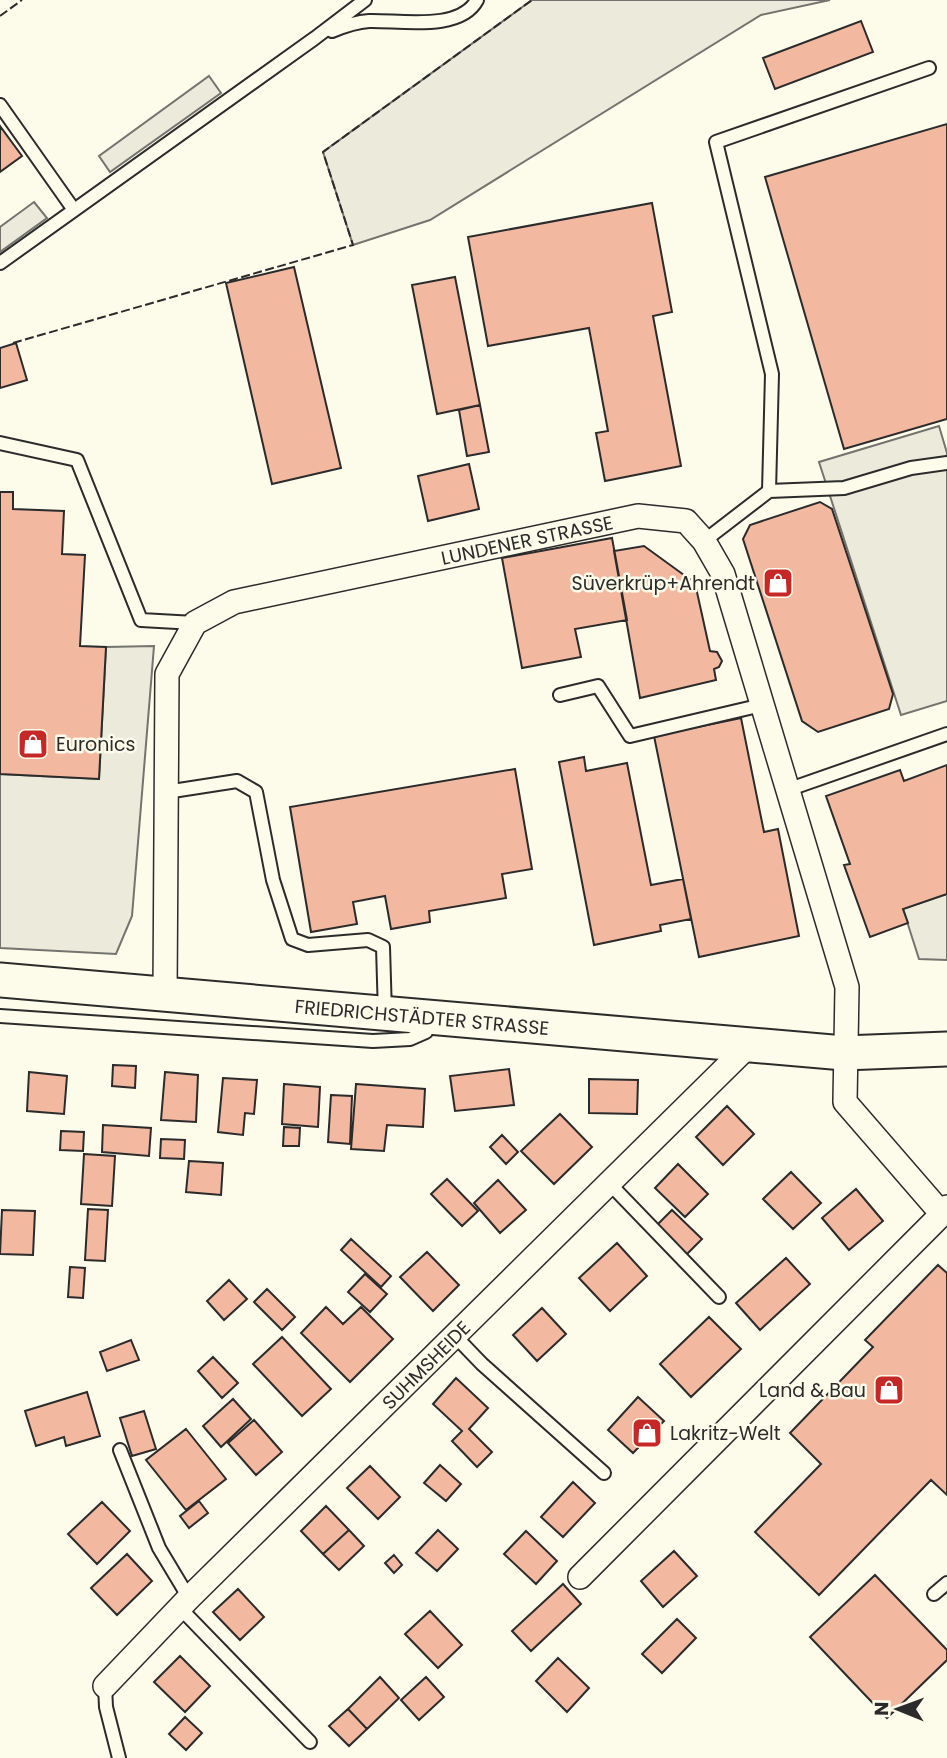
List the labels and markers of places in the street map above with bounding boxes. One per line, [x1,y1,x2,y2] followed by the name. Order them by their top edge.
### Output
[761,566,795,600] shop icon: Süverkrüp+Ahrendt
[572,570,755,597] place label: Süverkrüp+Ahrendt
[16,727,50,761] shop icon: Euronics
[56,731,135,758] place label: Euronics
[872,1373,906,1407] shop icon: Land & Bau
[759,1377,866,1404] place label: Land & Bau
[630,1416,664,1450] shop icon: Lakritz-Welt
[670,1420,781,1447] place label: Lakritz-Welt

